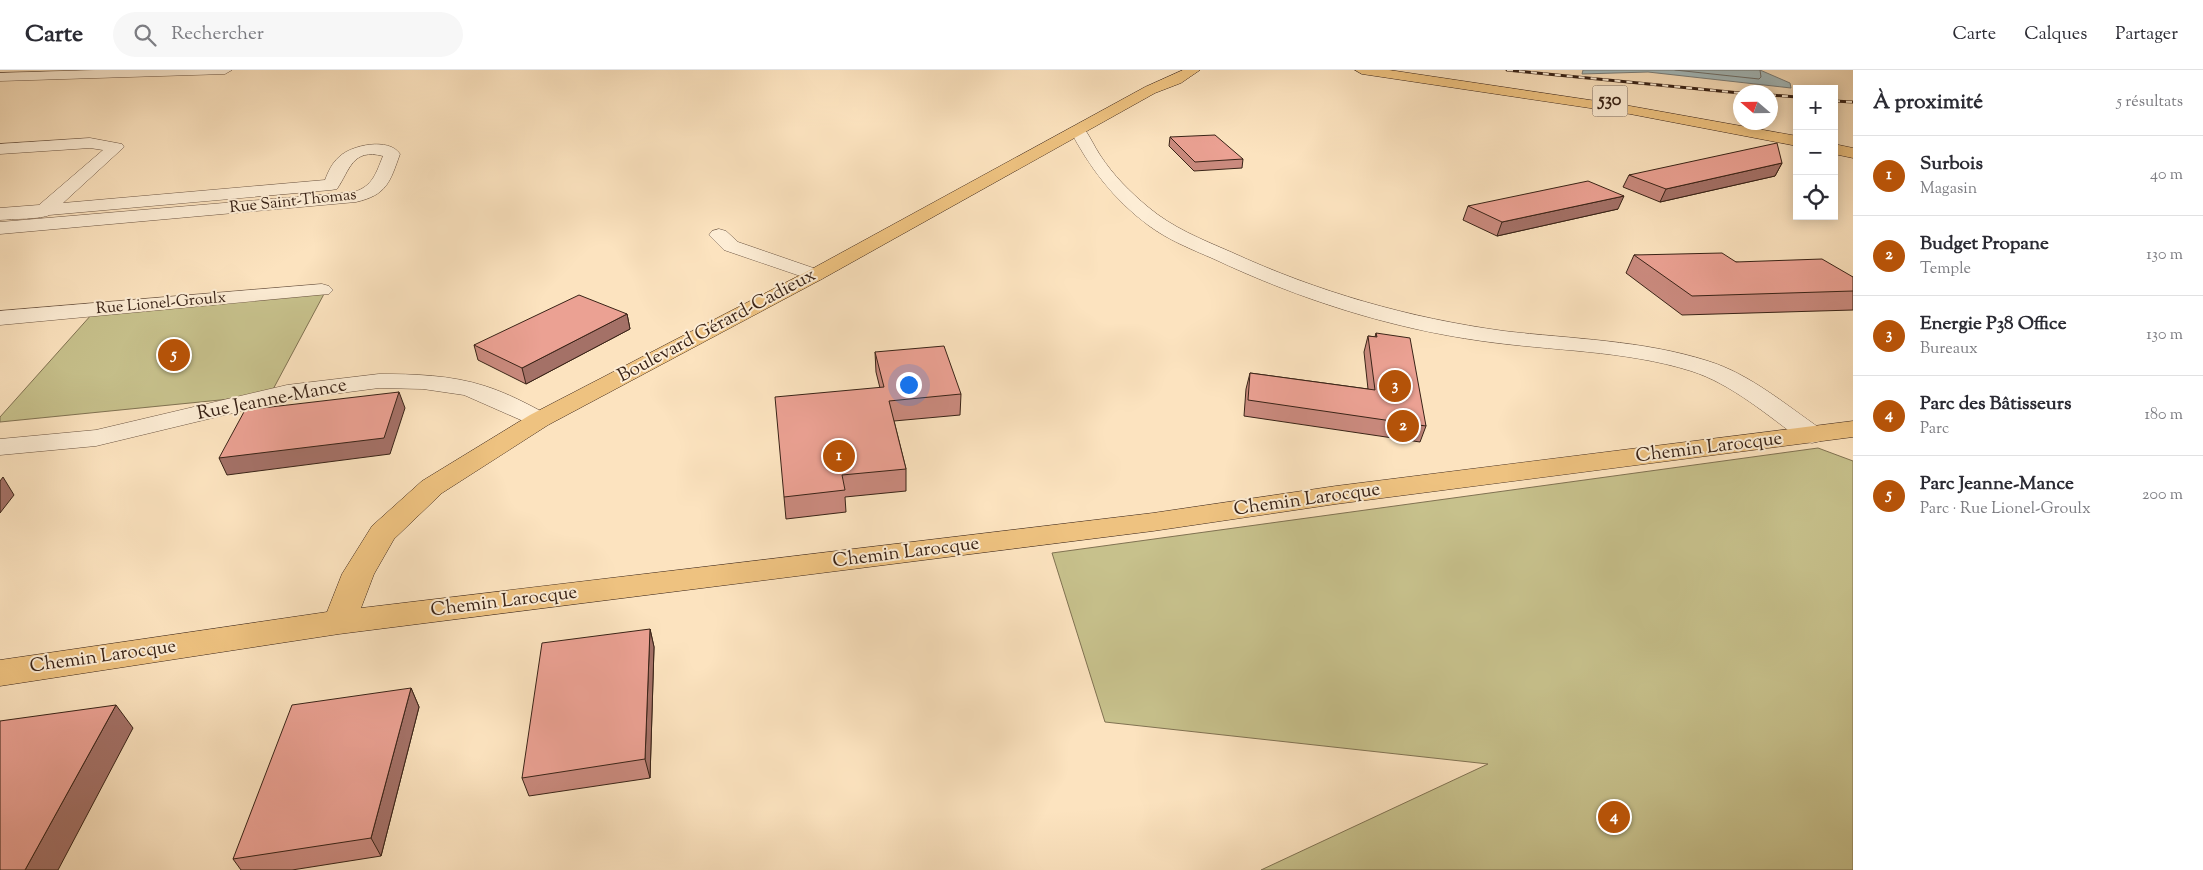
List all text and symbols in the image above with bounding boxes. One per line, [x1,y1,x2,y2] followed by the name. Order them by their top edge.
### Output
[113,12,463,57] search box
[25,18,83,52] text: Carte
[131,21,159,49] icon: search
[171,21,264,48] text: Rechercher
[1953,22,1996,48] text: Carte
[2024,22,2087,48] text: Calques
[2115,22,2178,48] text: Partager
[1733,85,1778,130] north arrow
[1793,85,1838,220] map controls
[1793,85,1838,130] button: +
[1592,86,1628,116] road number: 530
[1873,88,1983,118] text: À proximité
[2116,91,2183,114] text: 5 résultats
[1793,130,1838,175] button: −
[1920,151,1983,178] text: Surbois
[1886,164,1892,187] text: 1
[2150,164,2183,187] text: 40 m
[1793,175,1838,220] button: locate
[1920,178,1977,201] text: Magasin
[228,184,358,220] street label: Rue Saint-Thomas
[1920,231,2049,258] text: Budget Propane
[1885,244,1893,267] text: 2
[2146,244,2183,267] text: 130 m
[1920,258,1971,281] text: Temple
[613,262,821,390] street label: Boulevard Gérard-Cadieux
[95,287,227,321] street label: Rue Lionel-Groulx
[1920,311,2067,338] text: Energie P38 Office
[1886,324,1892,347] text: 3
[2146,324,2183,347] text: 130 m
[158,336,190,374] pin: 5
[1920,338,1978,361] text: Bureaux
[1379,367,1411,405] pin: 3
[195,372,349,428] street label: Rue Jeanne-Mance
[896,372,922,398] your location
[1920,391,2071,418] text: Parc des Bâtisseurs
[1885,404,1893,427] text: 4
[2144,404,2183,427] text: 180 m
[1387,407,1419,445] pin: 2
[1920,418,1949,441] text: Parc
[1634,426,1784,470] street label: Chemin Larocque
[823,437,855,475] pin: 1
[1920,471,2074,498] text: Parc Jeanne-Mance
[1232,476,1382,524] street label: Chemin Larocque
[1886,484,1892,507] text: 5
[2142,484,2183,507] text: 200 m
[1920,498,2091,521] text: Parc · Rue Lionel-Groulx
[831,531,981,575] street label: Chemin Larocque
[429,580,579,624] street label: Chemin Larocque
[28,633,178,681] street label: Chemin Larocque
[1598,798,1630,836] pin: 4

